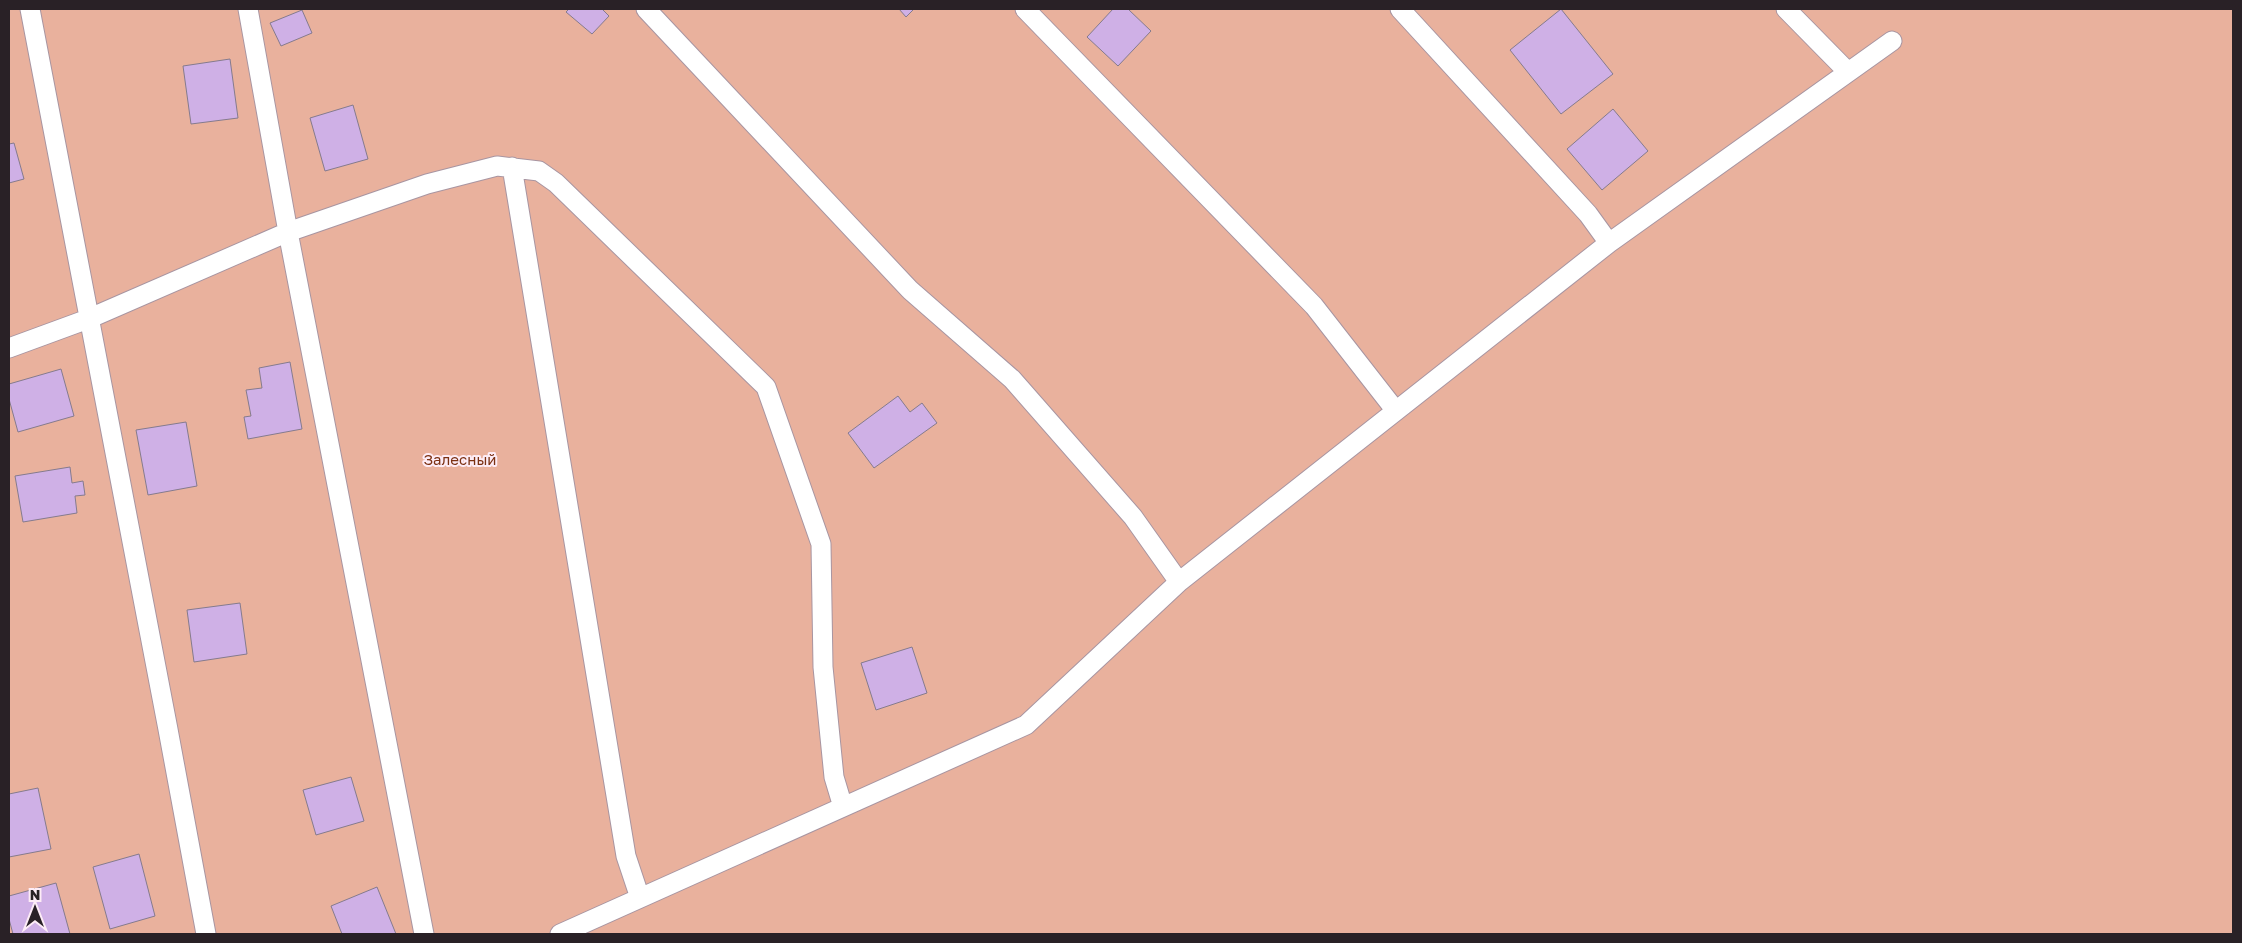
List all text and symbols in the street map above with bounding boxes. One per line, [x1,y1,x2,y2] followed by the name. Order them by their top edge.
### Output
[424,450,496,468] park label: Залесный
[10,883,60,933] north arrow
[30,886,40,903] text: N

